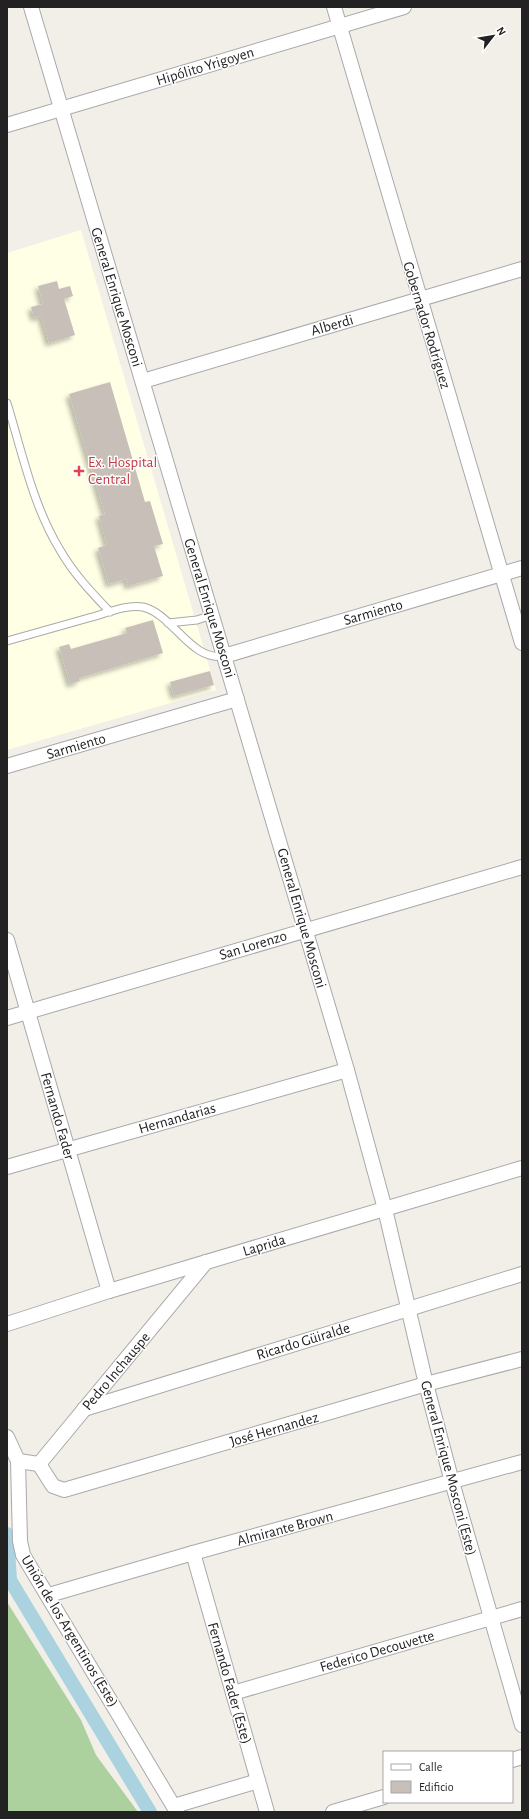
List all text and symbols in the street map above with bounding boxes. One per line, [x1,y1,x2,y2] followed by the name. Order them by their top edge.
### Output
[473,16,513,56] north arrow
[494,25,508,37] text: N
[154,44,256,88] street label: Hipólito Yrigoyen
[88,226,145,369] street label: General Enrique Mosconi
[400,260,453,390] street label: Gobernador Rodríguez
[309,312,355,339] street label: Alberdi
[88,455,157,487] place label: Ex. Hospital Central
[73,465,85,477] marker: Ex. Hospital Central
[181,537,238,680] street label: General Enrique Mosconi
[342,597,404,628] street label: Sarmiento
[45,731,107,762] street label: Sarmiento
[274,847,329,990] street label: General Enrique Mosconi
[218,928,289,963] street label: San Lorenzo
[38,1071,77,1162] street label: Fernando Fader
[137,1100,217,1137] street label: Hernandarias
[241,1232,287,1259] street label: Laprida
[255,1320,352,1363] street label: Ricardo Güiralde
[80,1330,153,1413] street label: Pedro Inchauspe
[418,1379,479,1557] street label: General Enrique Mosconi (Este)
[228,1410,320,1449] street label: José Hernandez
[235,1508,335,1549] street label: Almirante Brown
[18,1553,121,1710] street label: Unión de los Argentinos (Este)
[205,1621,254,1746] street label: Fernando Fader (Este)
[318,1628,436,1675] street label: Federico Decouvette
[383,1751,513,1803] legend
[419,1761,442,1773] text: Calle
[419,1781,454,1793] text: Edificio

